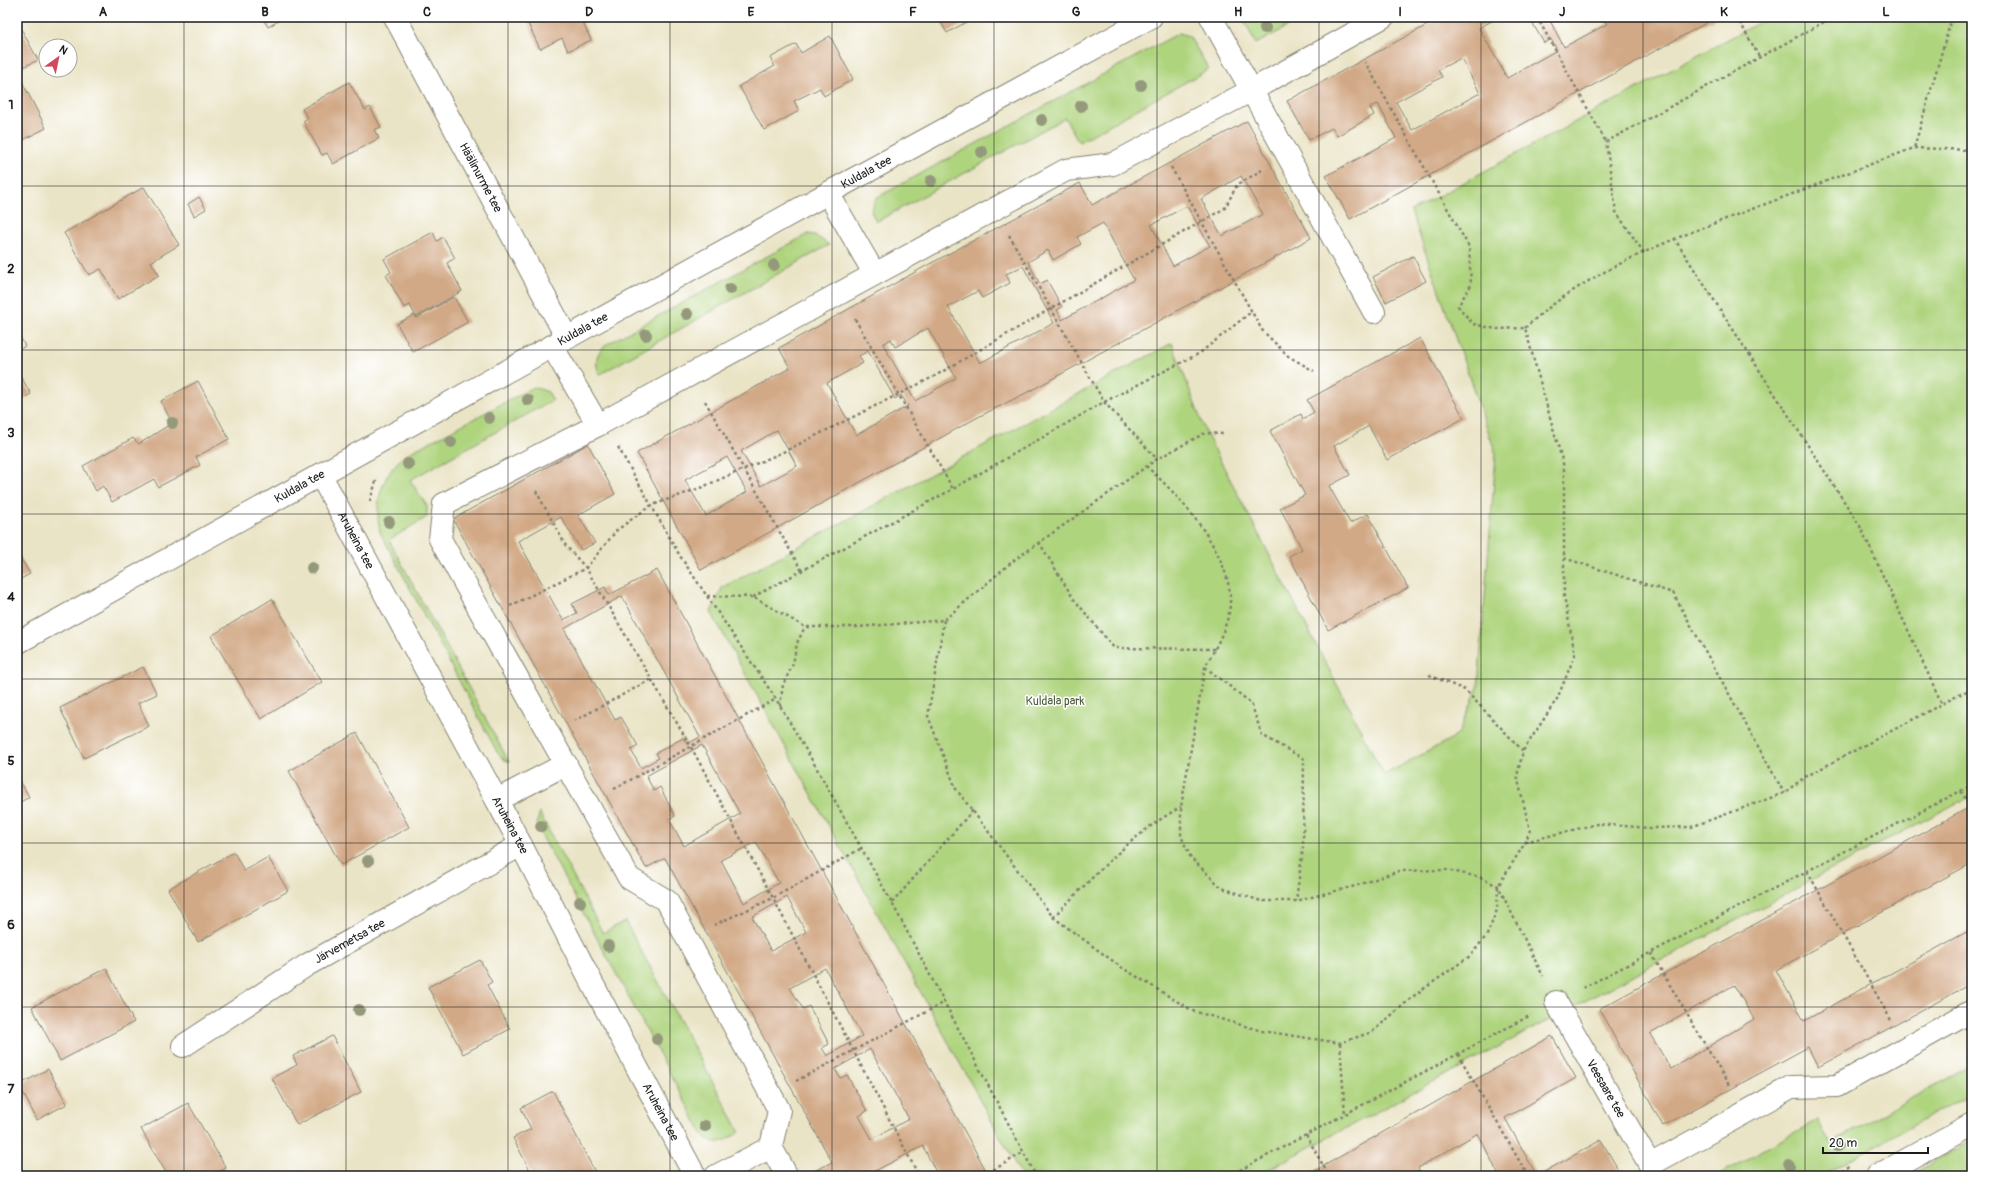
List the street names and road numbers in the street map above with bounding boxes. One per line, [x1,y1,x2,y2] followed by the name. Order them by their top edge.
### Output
[456,140,506,215] street label: Häälinurme tee
[838,152,894,192] street label: Kuldala tee
[555,309,611,349] street label: Kuldala tee
[272,466,327,506] street label: Kuldala tee
[334,509,378,572] street label: Aruheina tee
[488,794,532,856] street label: Aruheina tee
[312,915,388,967] street label: Järvemetsa tee
[1583,1057,1629,1121] street label: Veesaare tee
[639,1080,682,1143] street label: Aruheina tee

